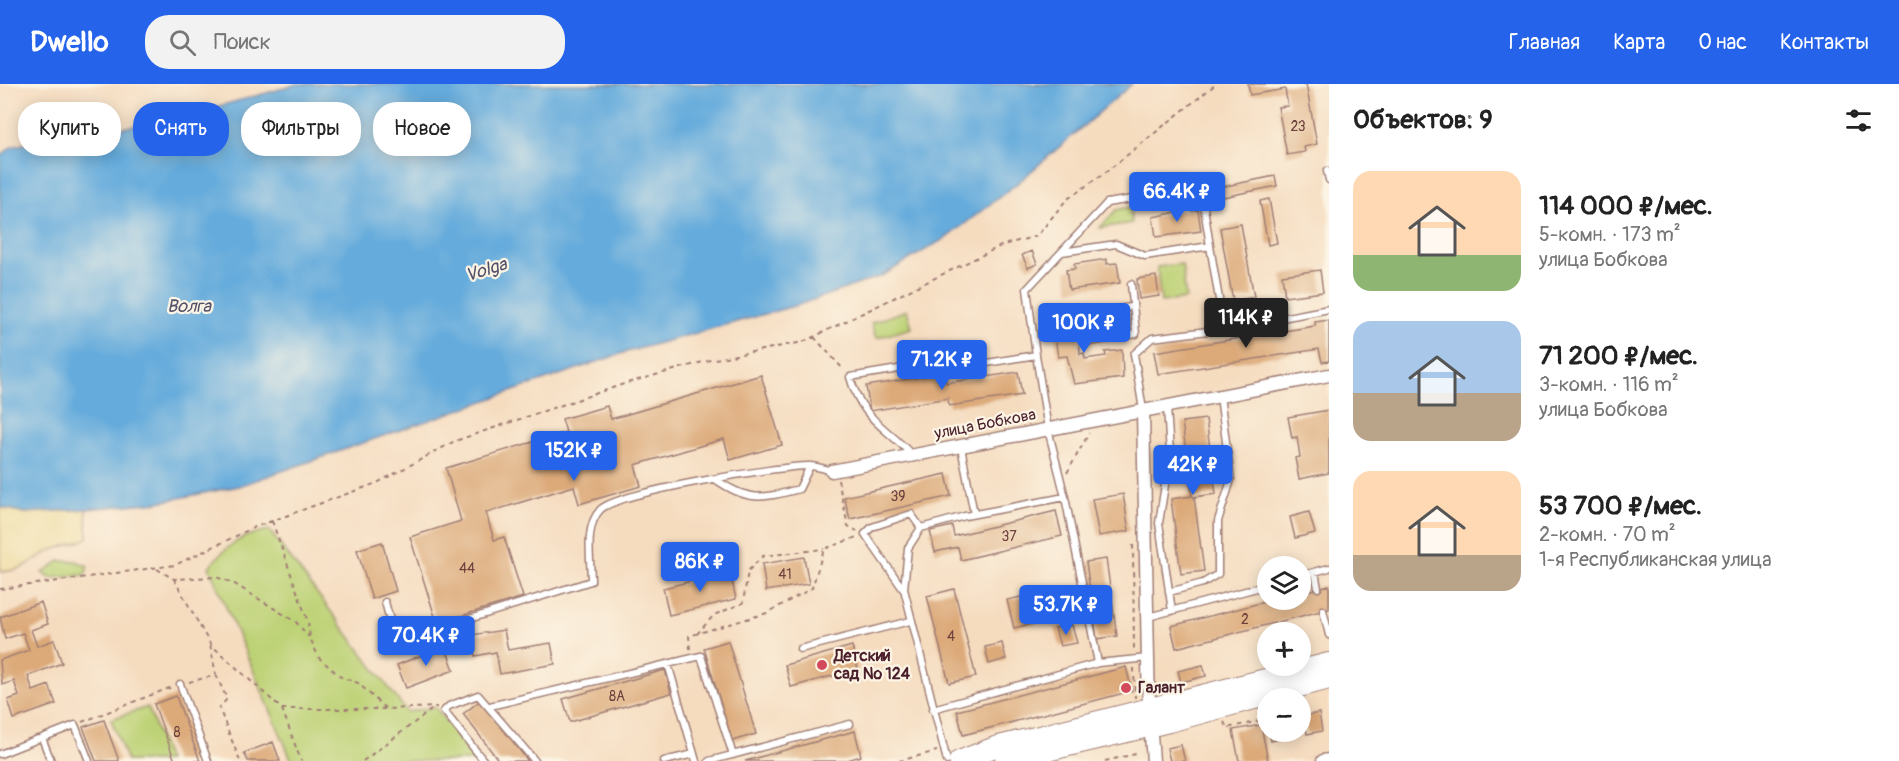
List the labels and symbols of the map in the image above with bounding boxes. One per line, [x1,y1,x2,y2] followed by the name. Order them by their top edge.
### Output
[1290,118,1306,135] house number: 23
[1122,172,1232,223] pin: 66.4K ₽
[462,252,511,287] water label: Volga
[167,295,213,318] water label: Волга
[1197,298,1295,349] pin: 114K ₽
[1035,303,1133,354] pin: 100K ₽
[887,340,997,391] pin: 71.2K ₽
[932,404,1037,444] street label: улица Бобкова
[525,431,623,482] pin: 152K ₽
[1151,445,1235,496] pin: 42K ₽
[890,488,906,505] house number: 39
[1001,528,1017,545] house number: 37
[658,542,742,593] pin: 86K ₽
[459,560,475,577] house number: 44
[778,566,792,583] house number: 41
[1011,585,1121,636] pin: 53.7K ₽
[1241,611,1249,628] house number: 2
[371,616,481,667] pin: 70.4K ₽
[947,628,955,645] house number: 4
[833,646,911,684] place label: Детский сад № 124
[815,658,829,672] marker: Детский сад № 124
[1138,678,1186,698] place label: Галант
[1119,681,1133,695] marker: Галант
[609,688,625,705] house number: 8А
[173,724,181,741] house number: 8

